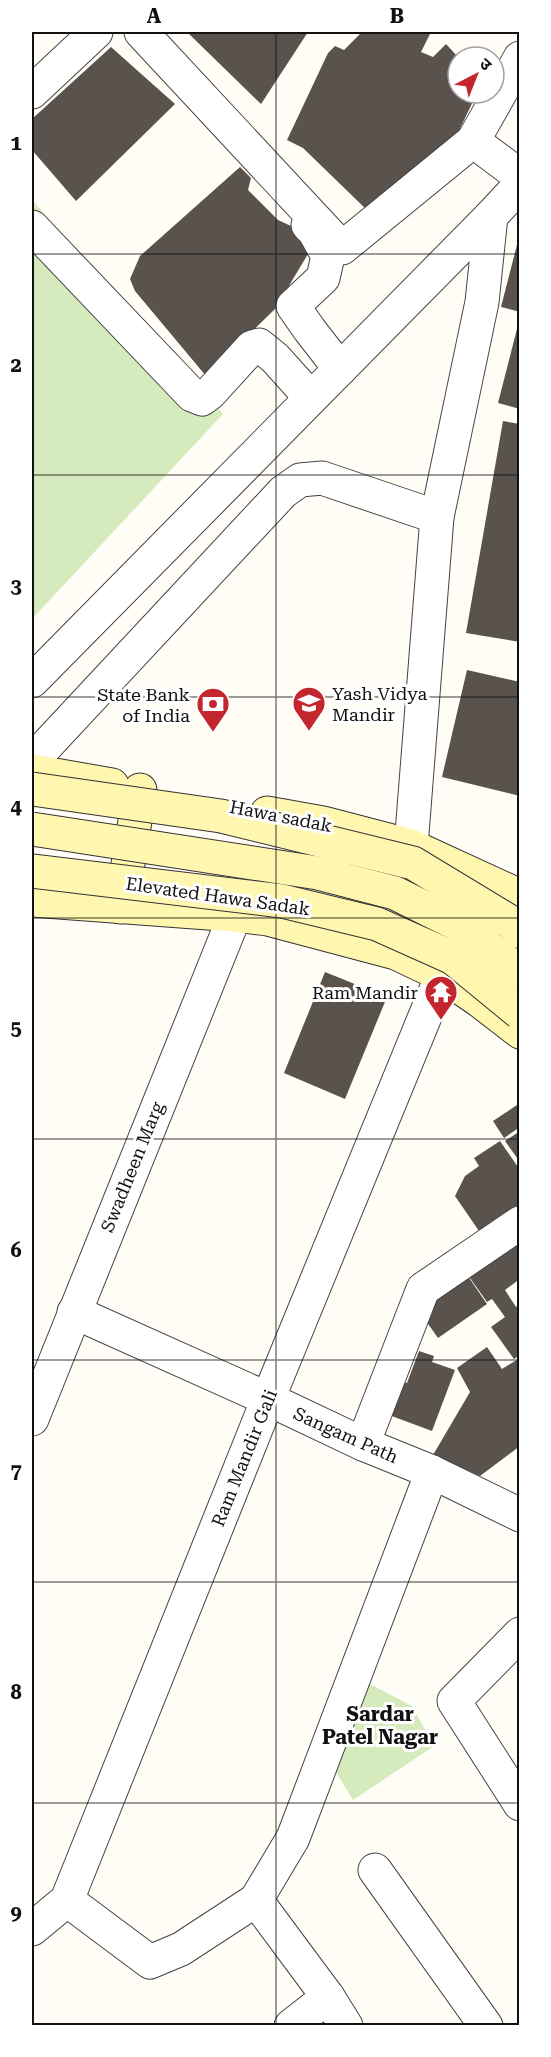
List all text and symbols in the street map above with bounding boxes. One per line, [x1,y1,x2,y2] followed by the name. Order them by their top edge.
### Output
[147,4,162,28] text: A
[390,4,404,28] text: B
[446,45,506,105] north arrow
[476,54,496,75] text: उ
[10,131,22,155] text: 1
[10,353,22,377] text: 2
[10,574,22,598] text: 3
[332,683,428,725] place label: Yash Vidya Mandir
[97,684,190,726] place label: State Bank of India
[291,685,327,732] school or university icon: Yash Vidya Mandir
[195,686,231,733] bank icon: State Bank of India
[10,795,22,819] text: 4
[228,796,334,836] street label: Hawa sadak
[125,873,311,919] street label: Elevated Hawa Sadak
[423,974,459,1021] temple icon: Ram Mandir
[312,982,418,1003] place label: Ram Mandir
[10,1016,22,1040] text: 5
[96,1098,168,1235] street label: Swadheen Marg
[10,1238,22,1262] text: 6
[207,1386,281,1530] street label: Ram Mandir Gali
[290,1403,402,1468] street label: Sangam Path
[10,1459,22,1483] text: 7
[10,1680,22,1704] text: 8
[322,1702,438,1749] district label: Sardar Patel Nagar
[10,1901,22,1925] text: 9

